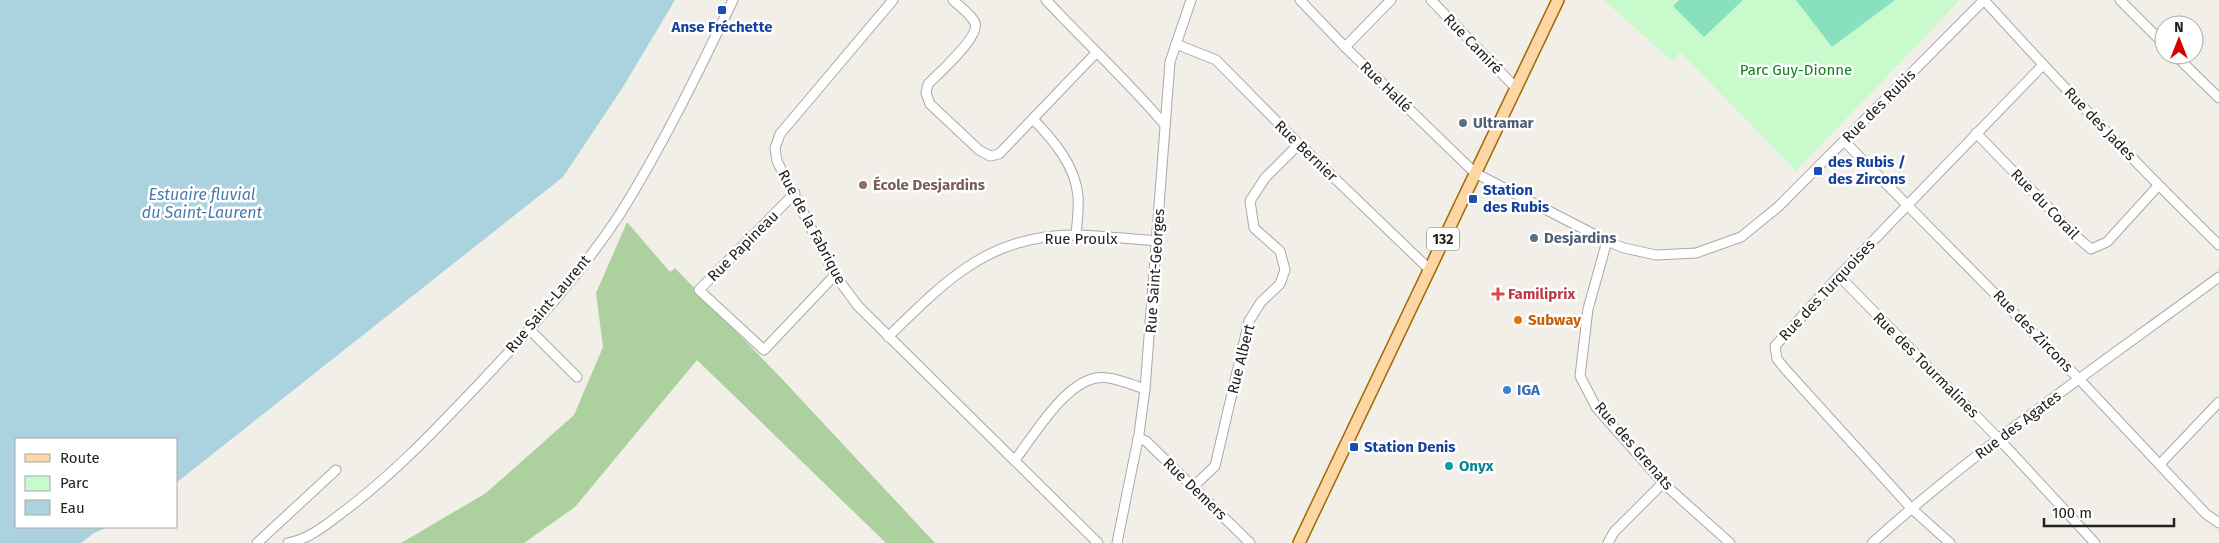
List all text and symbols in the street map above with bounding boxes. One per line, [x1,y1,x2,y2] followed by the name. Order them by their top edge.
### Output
[716,4,728,16] marker: Anse Fréchette
[1440,10,1506,78] street label: Rue Camiré
[2154,15,2204,65] north arrow
[671,18,772,36] place label: Anse Fréchette
[2174,19,2184,36] text: N
[1356,58,1416,116] street label: Rue Hallé
[1740,61,1852,79] park label: Parc Guy-Dionne
[1839,66,1919,146] street label: Rue des Rubis
[2061,84,2139,164] street label: Rue des Jades
[1473,114,1535,132] place label: Ultramar
[1271,117,1341,185] street label: Rue Bernier
[1457,117,1469,129] marker: Ultramar
[1828,153,1906,188] place label: des Rubis / des Zircons
[1812,165,1824,177] marker: des Rubis / des Zircons
[2007,165,2083,243] street label: Rue du Corail
[774,167,850,287] street label: Rue de la Fabrique
[873,176,985,194] place label: École Desjardins
[857,179,869,191] marker: École Desjardins
[1483,181,1549,216] place label: Station des Rubis
[142,185,262,222] water label: Estuaire fluvial du Saint-Laurent
[1467,193,1479,205] marker: Station des Rubis
[704,207,782,285] street label: Rue Papineau
[1142,208,1168,334] street label: Rue Saint-Georges
[1427,228,1459,250] road number: 132
[1544,229,1616,247] place label: Desjardins
[1045,230,1118,248] street label: Rue Proulx
[1528,232,1540,244] marker: Desjardins
[1775,236,1879,344] street label: Rue des Turquoises
[502,251,595,357] street label: Rue Saint-Laurent
[1508,285,1575,303] place label: Familiprix
[1989,286,2077,376] street label: Rue des Zircons
[1492,288,1504,300] marker: Familiprix
[1870,309,1982,421] street label: Rue des Tourmalines
[1528,311,1581,329] place label: Subway
[1512,314,1524,326] marker: Subway
[1224,322,1258,396] street label: Rue Albert
[1517,381,1541,399] place label: IGA
[1501,384,1513,396] marker: IGA
[1972,387,2064,463] street label: Rue des Agates
[1591,398,1677,494] street label: Rue des Grenats
[15,438,178,528] legend
[1364,438,1456,456] place label: Station Denis
[1348,441,1360,453] marker: Station Denis
[60,449,100,467] text: Route
[1159,454,1231,524] street label: Rue Demers
[1459,457,1494,475] place label: Onyx
[1443,460,1455,472] marker: Onyx
[60,474,89,492] text: Parc
[2044,496,2174,528] scale bar
[60,499,85,517] text: Eau
[2052,504,2092,522] text: 100 m

